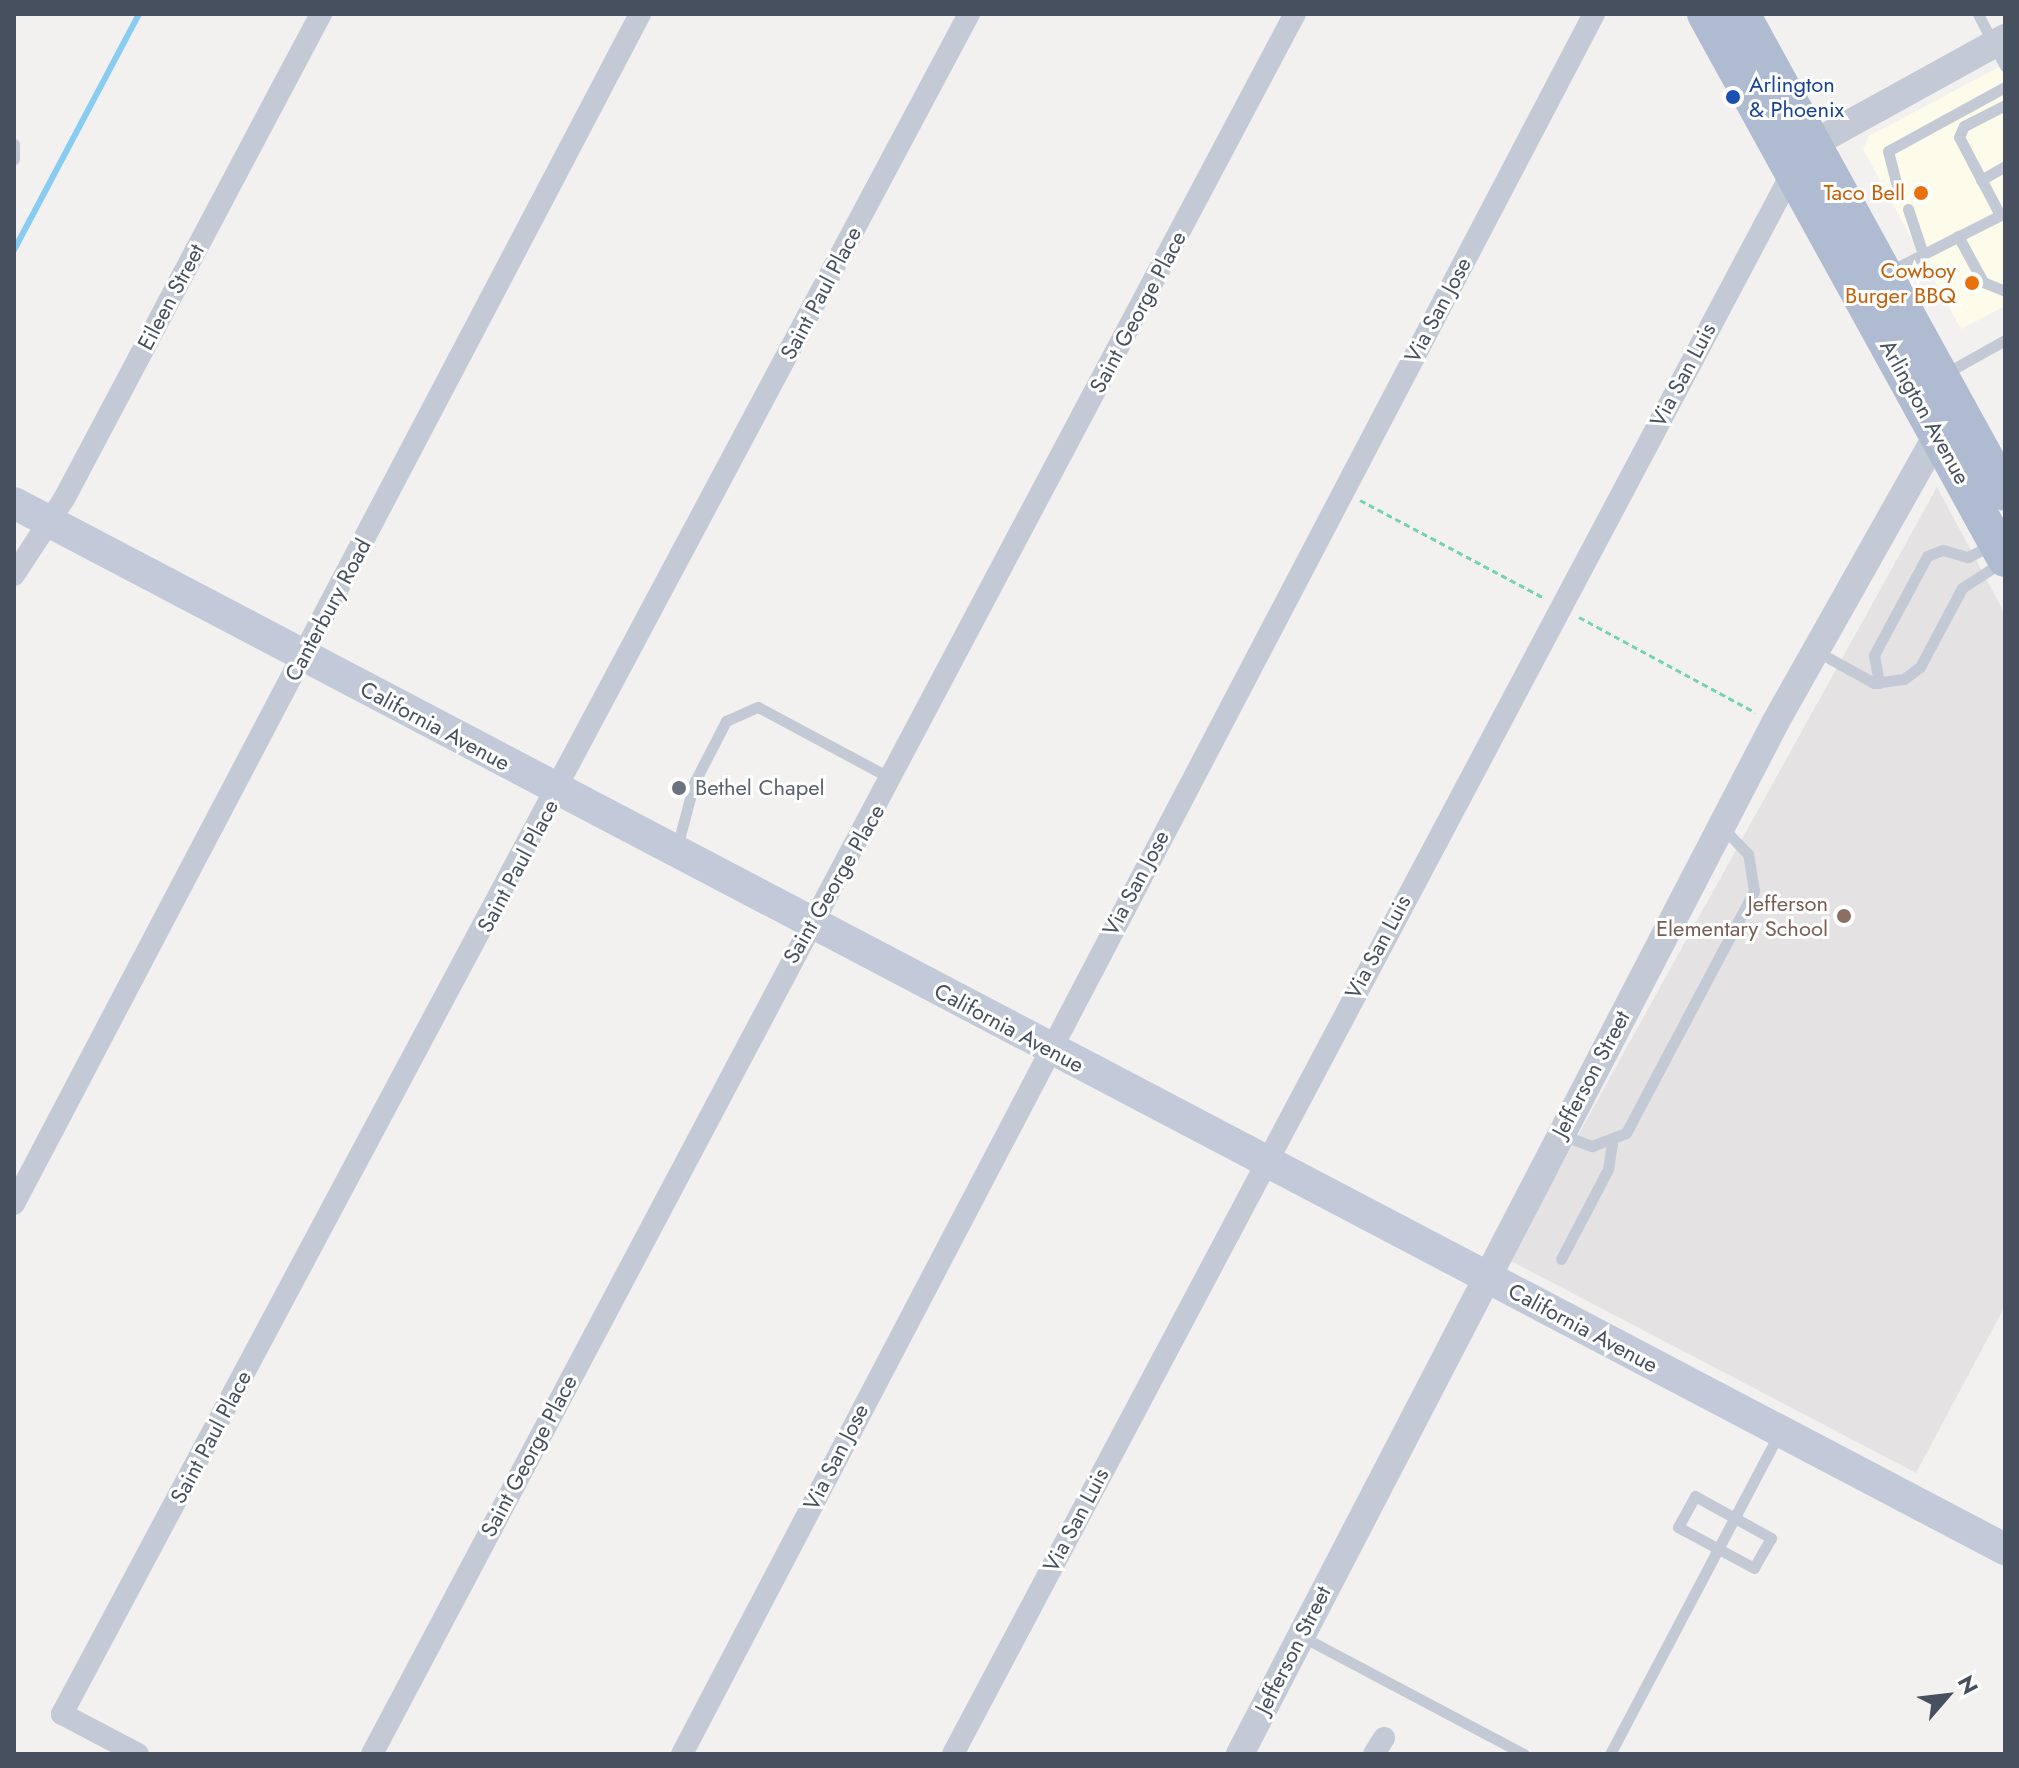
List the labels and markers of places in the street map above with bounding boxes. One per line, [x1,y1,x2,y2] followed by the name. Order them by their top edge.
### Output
[1749,71,1844,122] place label: Arlington & Phoenix
[1724,88,1742,106] marker: Arlington & Phoenix
[1824,180,1905,206] place label: Taco Bell
[1912,184,1930,202] marker: Taco Bell
[1845,257,1956,308] place label: Cowboy Burger BBQ
[1963,274,1981,292] marker: Cowboy Burger BBQ
[695,775,825,801] place label: Bethel Chapel
[670,779,688,797] marker: Bethel Chapel
[1656,890,1828,942] place label: Jefferson Elementary School
[1835,907,1853,925] marker: Jefferson Elementary School

